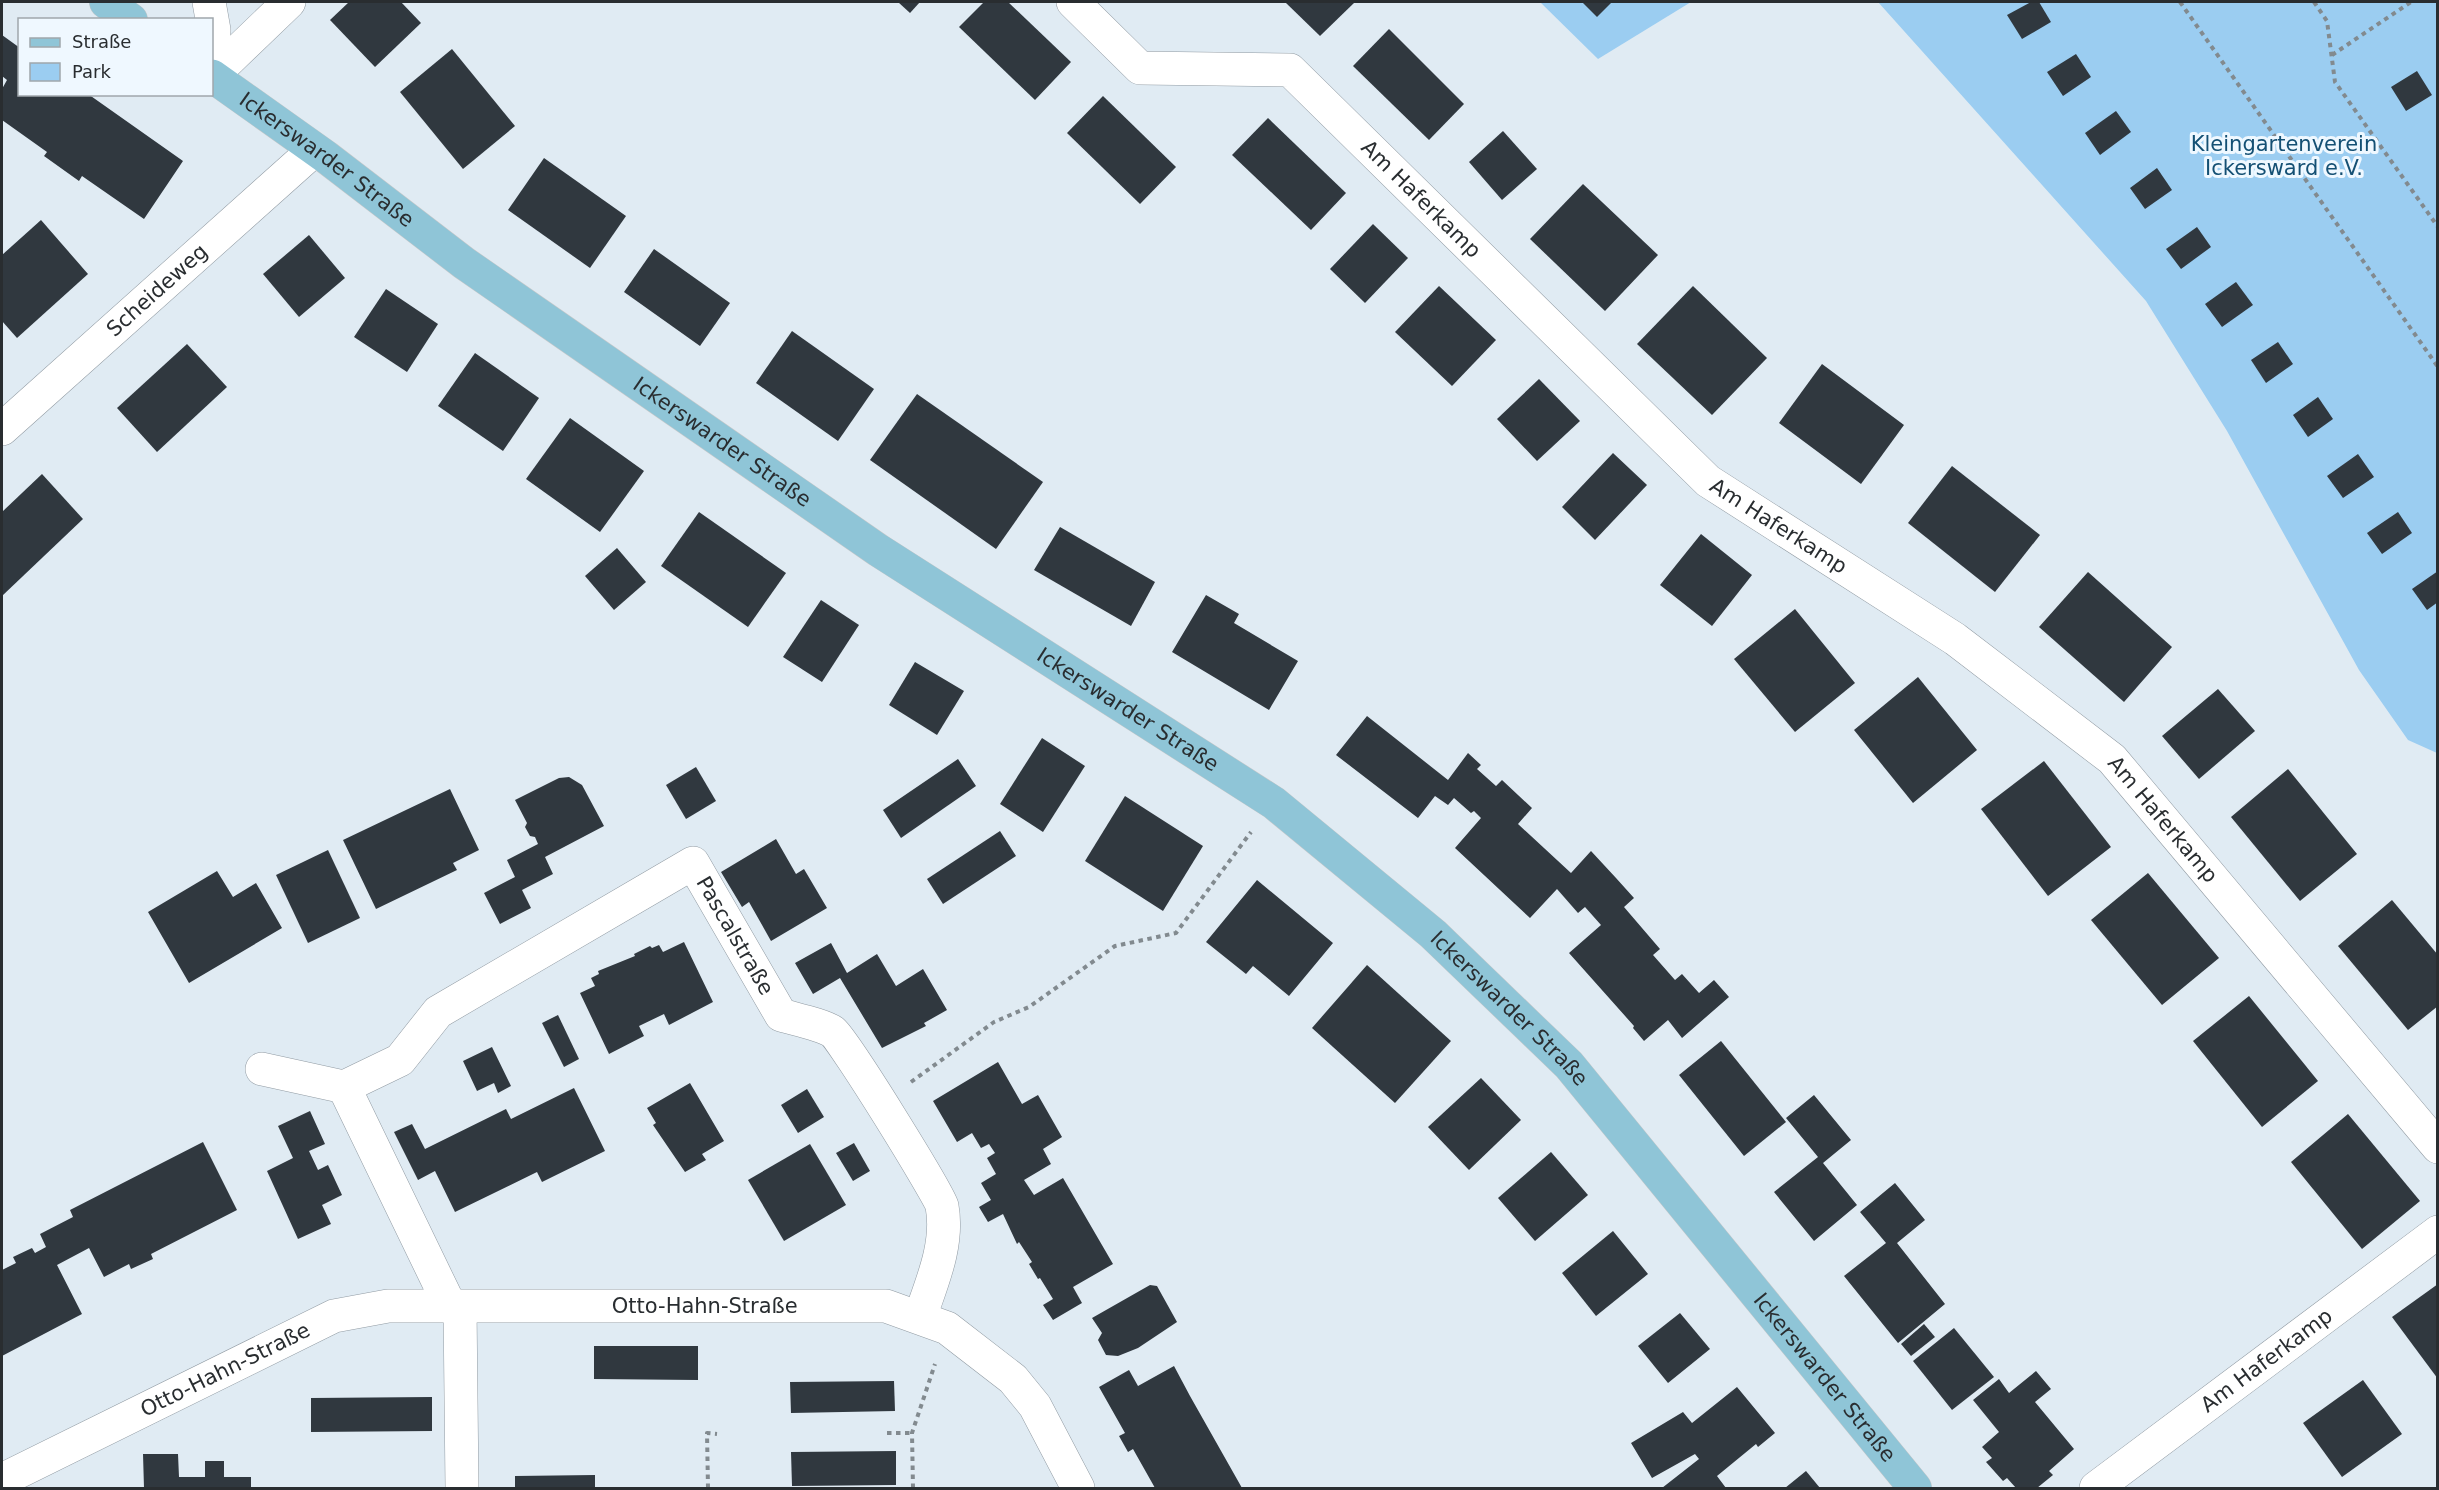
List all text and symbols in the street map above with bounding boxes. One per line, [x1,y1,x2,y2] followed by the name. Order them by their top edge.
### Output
[18,18,213,96] legend
[72,31,131,52] text: Straße
[72,61,111,82] text: Park
[235,87,419,232] street label: Ickerswarder Straße
[2191,132,2377,180] park label: Kleingartenverein Ickersward e.V.
[1357,135,1486,263] street label: Am Haferkamp
[102,239,212,342] street label: Scheideweg
[629,372,816,512] street label: Ickerswarder Straße
[1706,474,1851,579] street label: Am Haferkamp
[1032,643,1223,776] street label: Ickerswarder Straße
[2103,751,2223,887] street label: Am Haferkamp
[691,872,779,999] street label: Pascalstraße
[1425,926,1593,1090] street label: Ickerswarder Straße
[1749,1288,1901,1467] street label: Ickerswarder Straße
[612,1294,798,1318] street label: Otto-Hahn-Straße
[2196,1304,2337,1417] street label: Am Haferkamp
[137,1318,314,1422] street label: Otto-Hahn-Straße

